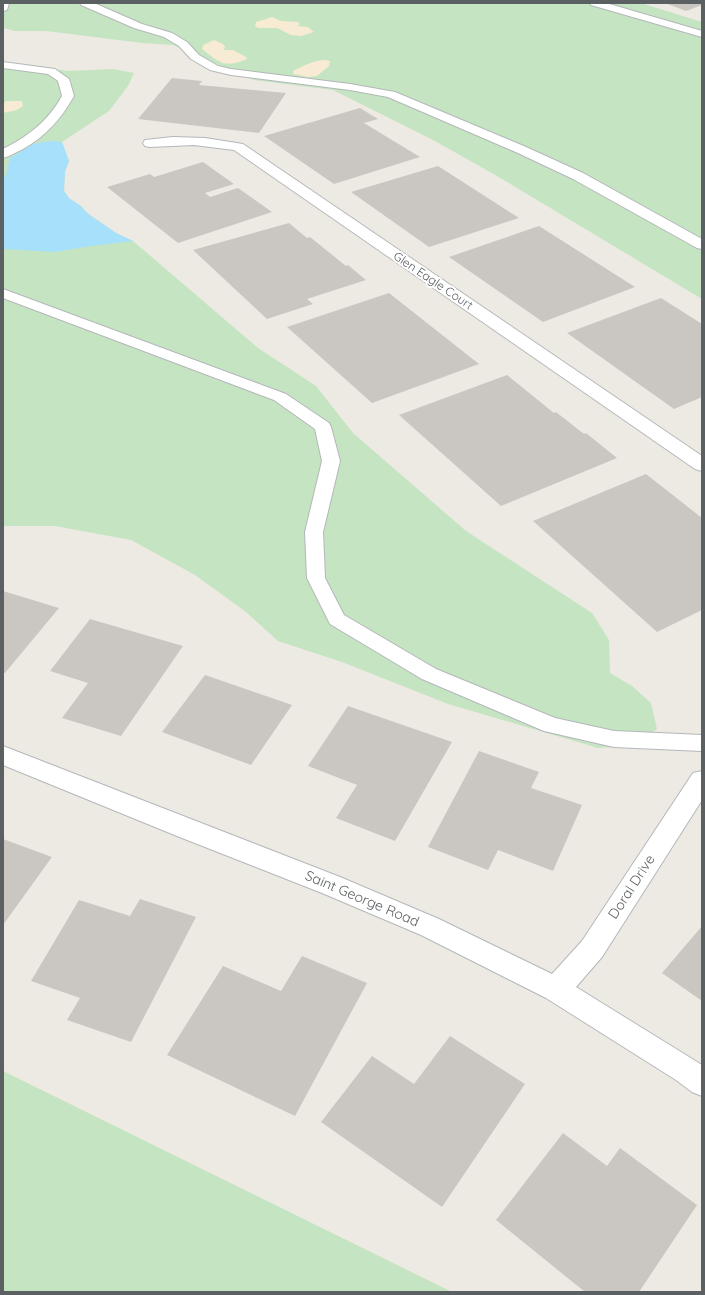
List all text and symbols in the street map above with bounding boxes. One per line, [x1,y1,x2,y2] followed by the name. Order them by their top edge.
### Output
[390,249,476,313] street label: Glen Eagle Court
[605,852,659,922] street label: Doral Drive
[302,867,422,931] street label: Saint George Road

